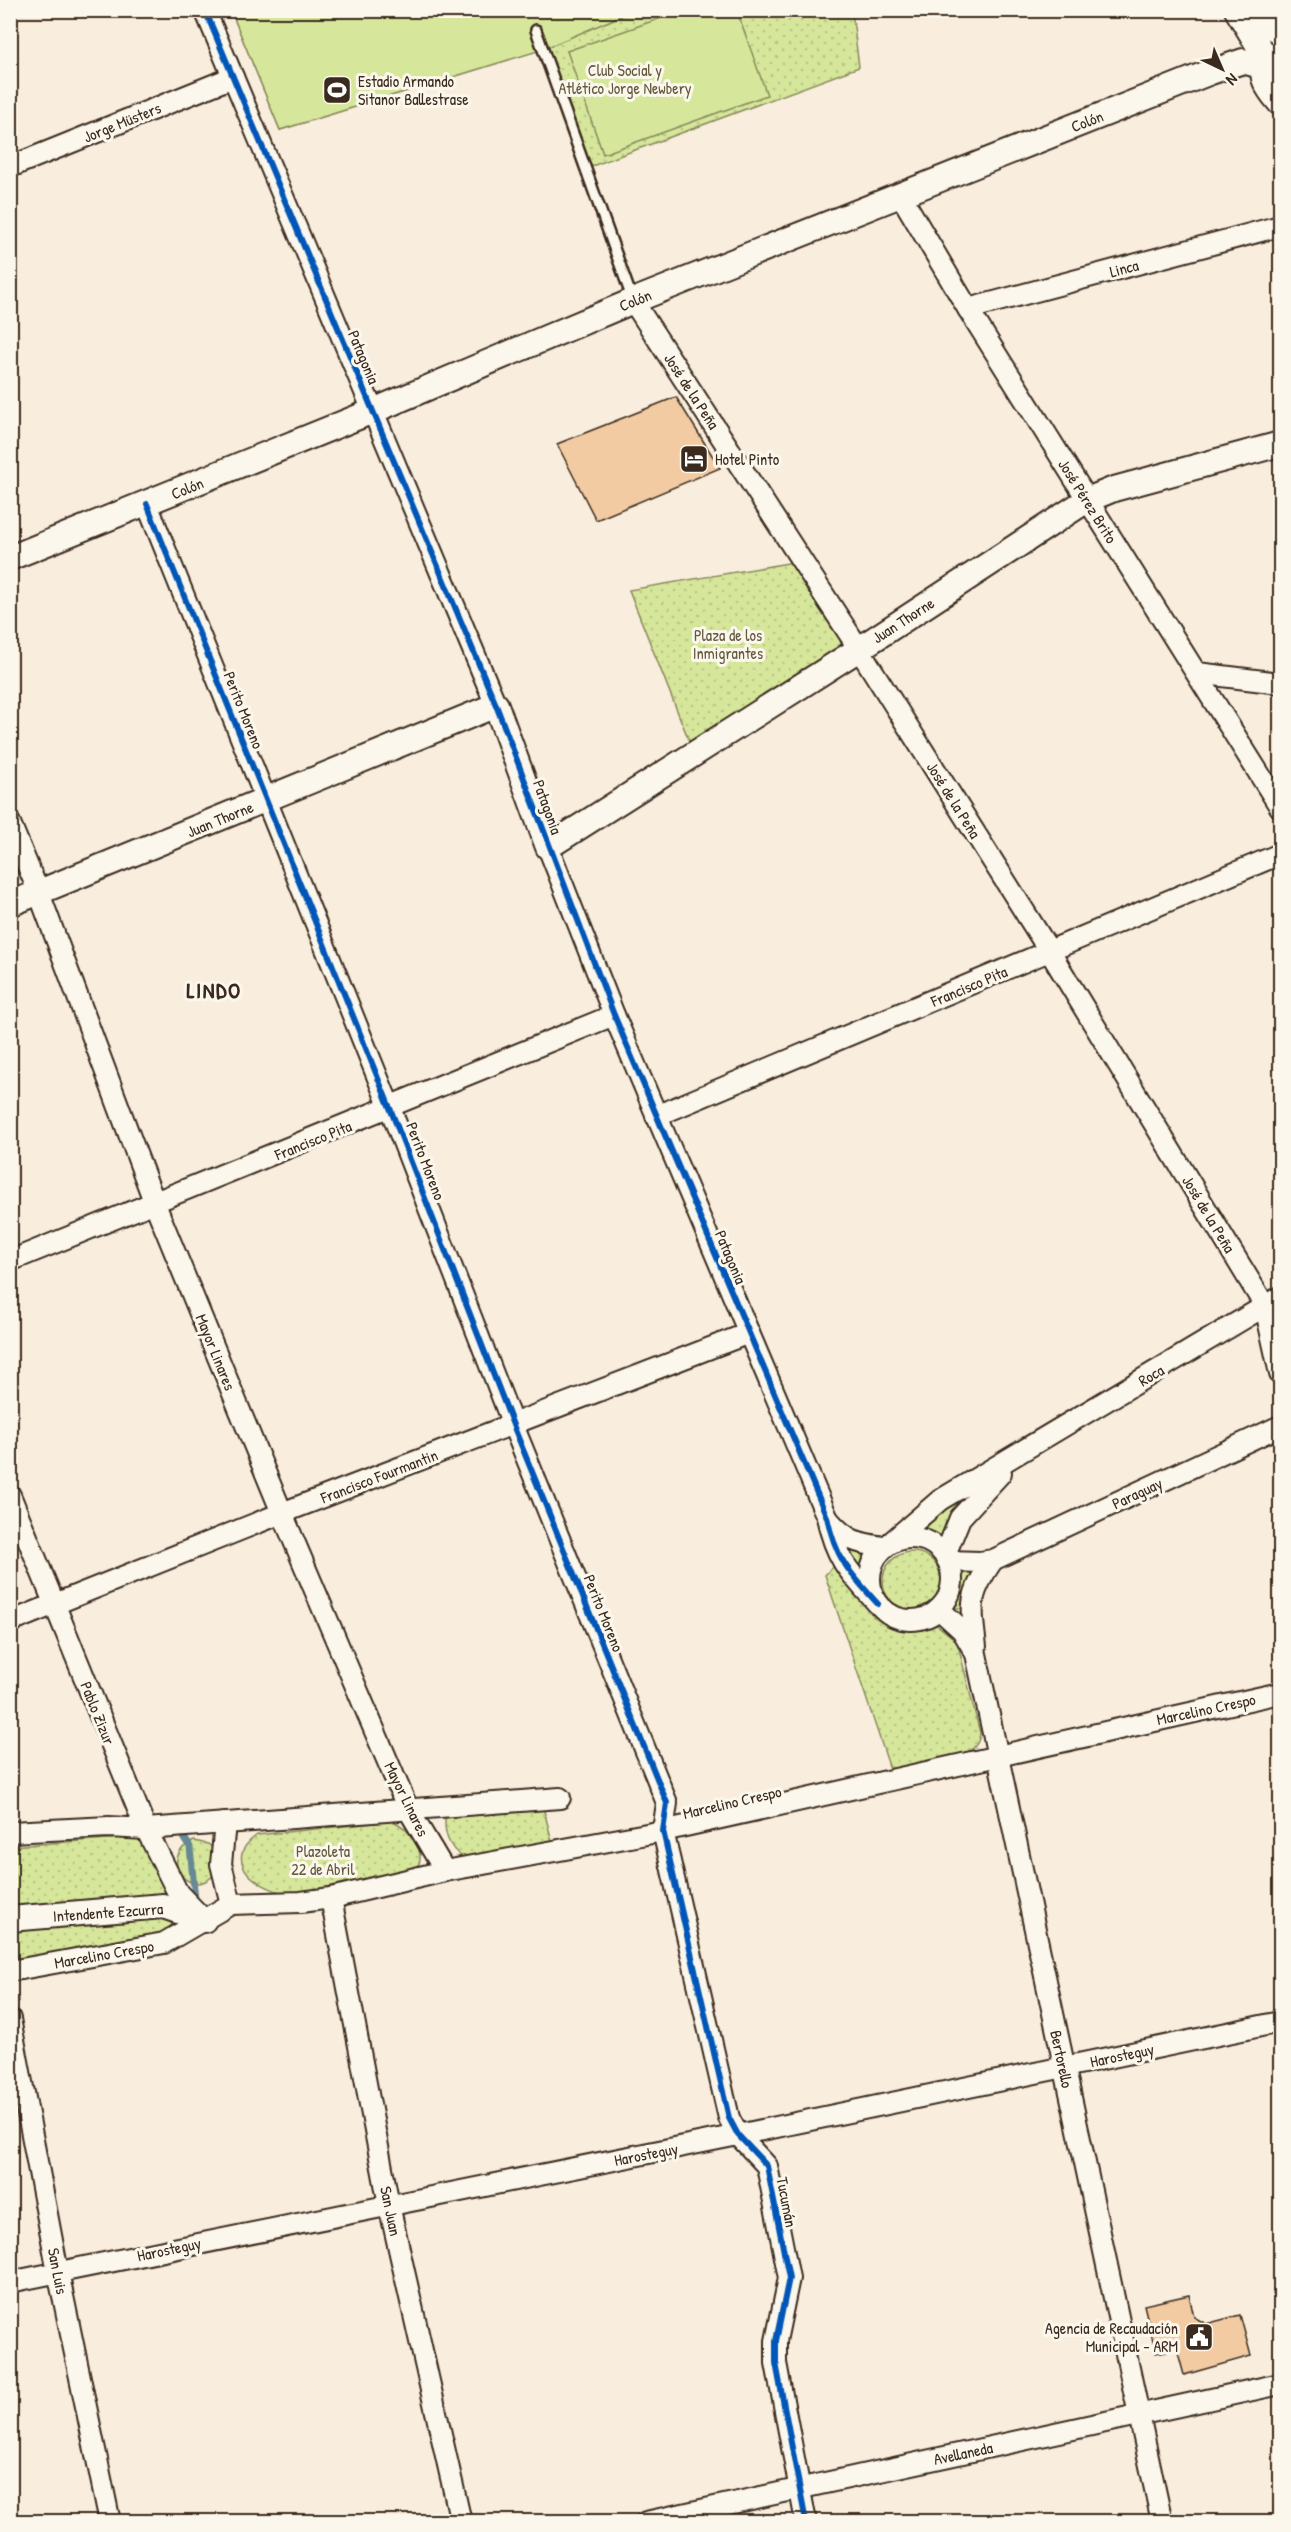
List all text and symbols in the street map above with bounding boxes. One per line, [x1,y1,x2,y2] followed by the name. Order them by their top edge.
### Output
[1192,39,1252,99] north arrow
[558,59,692,99] park label: Club Social y Atlético Jorge Newbery
[1221,69,1243,91] text: N
[358,70,469,110] place label: Estadio Armando Sitanor Ballestrase
[321,74,353,106] sports icon: Estadio Armando Sitanor Ballestrase
[80,96,164,148] street label: Jorge Müsters
[1068,105,1106,137] street label: Colón
[1107,254,1141,282] street label: Linca
[616,284,654,316] street label: Colón
[343,327,385,387] street label: Patagonia
[659,349,725,433] street label: José de la Peña
[678,443,710,475] hotel icon: Hotel Pinto
[715,448,780,470] place label: Hotel Pinto
[1053,455,1123,548] street label: José Pérez Brito
[168,472,206,504] street label: Colón
[868,591,939,648] street label: Juan Thorne
[693,624,763,664] park label: Plaza de los Inmigrantes
[219,668,270,752] street label: Perito Moreno
[922,757,986,843] street label: José de la Peña
[528,777,568,837] street label: Patagonia
[183,795,257,842] street label: Juan Thorne
[926,960,1011,1012] street label: Francisco Pita
[186,975,242,1005] district label: LINDO
[270,1115,355,1166] street label: Francisco Pita
[401,1119,451,1204] street label: Perito Moreno
[1177,1171,1241,1257] street label: José de la Peña
[710,1227,752,1287] street label: Patagonia
[191,1311,241,1393] street label: Mayor Linares
[1134,1359,1168,1391] street label: Roca
[316,1444,441,1509] street label: Francisco Fourmantin
[1108,1472,1166,1514] street label: Paraguay
[579,1571,630,1655] street label: Perito Moreno
[75,1678,121,1748] street label: Pablo Zizur
[1155,1688,1258,1730] street label: Marcelino Crespo
[379,1758,435,1840] street label: Mayor Linares
[681,1780,784,1824] street label: Marcelino Crespo
[291,1840,355,1880] park label: Plazoleta 22 de Abril
[52,1897,164,1927] street label: Intendente Ezcurra
[53,1934,156,1974] street label: Marcelino Crespo
[1045,2028,1079,2090] street label: Bertorello
[1088,2037,1156,2072] street label: Harosteguy
[612,2137,680,2171] street label: Harosteguy
[771,2175,803,2229] street label: Tucumán
[375,2184,407,2238] street label: San Juan
[135,2231,203,2266] street label: Harosteguy
[43,2246,73,2296] street label: San Luis
[1045,2317,1178,2357] place label: Agencia de Recaudación Municipal - ARM
[1183,2321,1215,2353] public building icon: Agencia de Recaudación Municipal - ARM
[931,2436,995,2470] street label: Avellaneda

